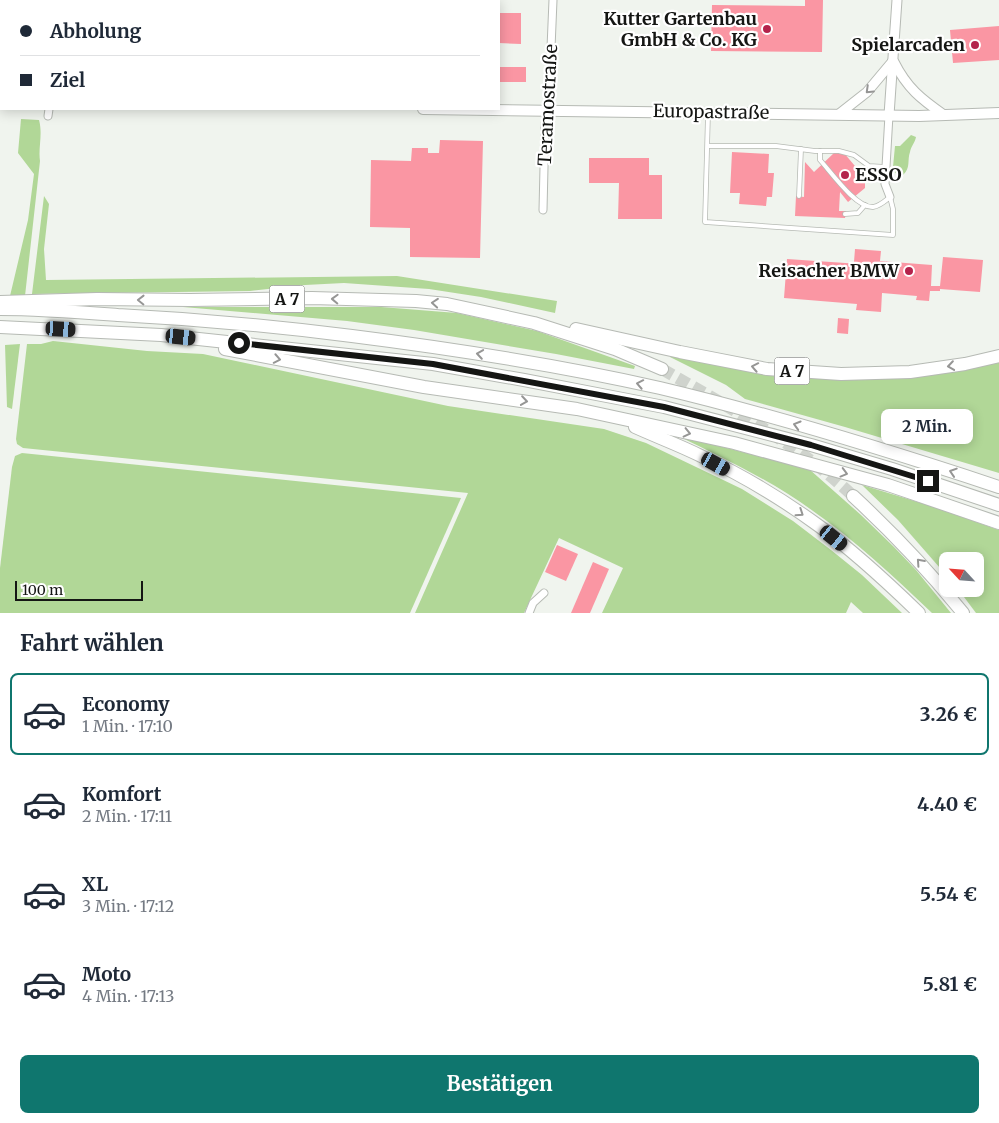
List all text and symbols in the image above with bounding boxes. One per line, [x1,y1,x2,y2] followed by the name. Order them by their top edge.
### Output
[603,7,757,51] place label: Kutter Gartenbau GmbH & Co. KG
[50,19,141,43] text: Abholung
[761,23,773,35] marker: Kutter Gartenbau GmbH & Co. KG
[851,33,965,56] place label: Spielarcaden
[969,39,981,51] marker: Spielarcaden
[533,43,562,167] street label: Teramostraße
[50,68,85,92] text: Ziel
[866,84,875,93] one-way arrow
[653,99,769,124] street label: Europastraße
[855,163,902,186] place label: ESSO
[839,169,851,181] marker: ESSO
[758,259,900,282] place label: Reisacher BMW
[903,265,915,277] marker: Reisacher BMW
[270,286,304,312] road number: A 7
[331,294,338,304] one-way arrow
[137,295,144,305] one-way arrow
[431,298,439,309] one-way arrow
[45,321,76,337] car
[165,328,196,346] car
[228,332,250,354] route start
[476,349,484,360] one-way arrow
[273,354,282,364] one-way arrow
[774,358,810,384] road number: A 7
[947,360,955,371] one-way arrow
[750,362,759,372] one-way arrow
[635,380,644,390] one-way arrow
[520,395,528,406] one-way arrow
[882,408,974,444] callout: 2 Min.
[902,416,952,436] text: 2 Min.
[793,420,802,430] one-way arrow
[683,427,691,438] one-way arrow
[699,450,732,478] car
[949,467,957,477] one-way arrow
[840,468,848,478] one-way arrow
[917,470,939,492] route end
[794,507,803,516] one-way arrow
[817,523,850,553] car
[939,552,984,598] north arrow
[939,552,984,597] map controls
[917,559,926,568] one-way arrow
[15,578,142,601] scale bar
[22,581,63,599] text: 100 m
[20,629,164,657] text: Fahrt wählen
[22,692,67,737] icon: car
[82,692,170,716] text: Economy
[920,702,977,726] text: 3.26 €
[82,716,173,736] text: 1 Min. · 17:10
[22,782,67,827] icon: car
[82,782,161,806] text: Komfort
[917,792,977,816] text: 4.40 €
[82,806,172,826] text: 2 Min. · 17:11
[22,872,67,917] icon: car
[82,872,108,896] text: XL
[920,882,977,906] text: 5.54 €
[82,896,174,916] text: 3 Min. · 17:12
[22,962,67,1007] icon: car
[82,962,131,986] text: Moto
[923,972,977,996] text: 5.81 €
[82,986,174,1006] text: 4 Min. · 17:13
[20,1055,979,1113] button: Bestätigen

